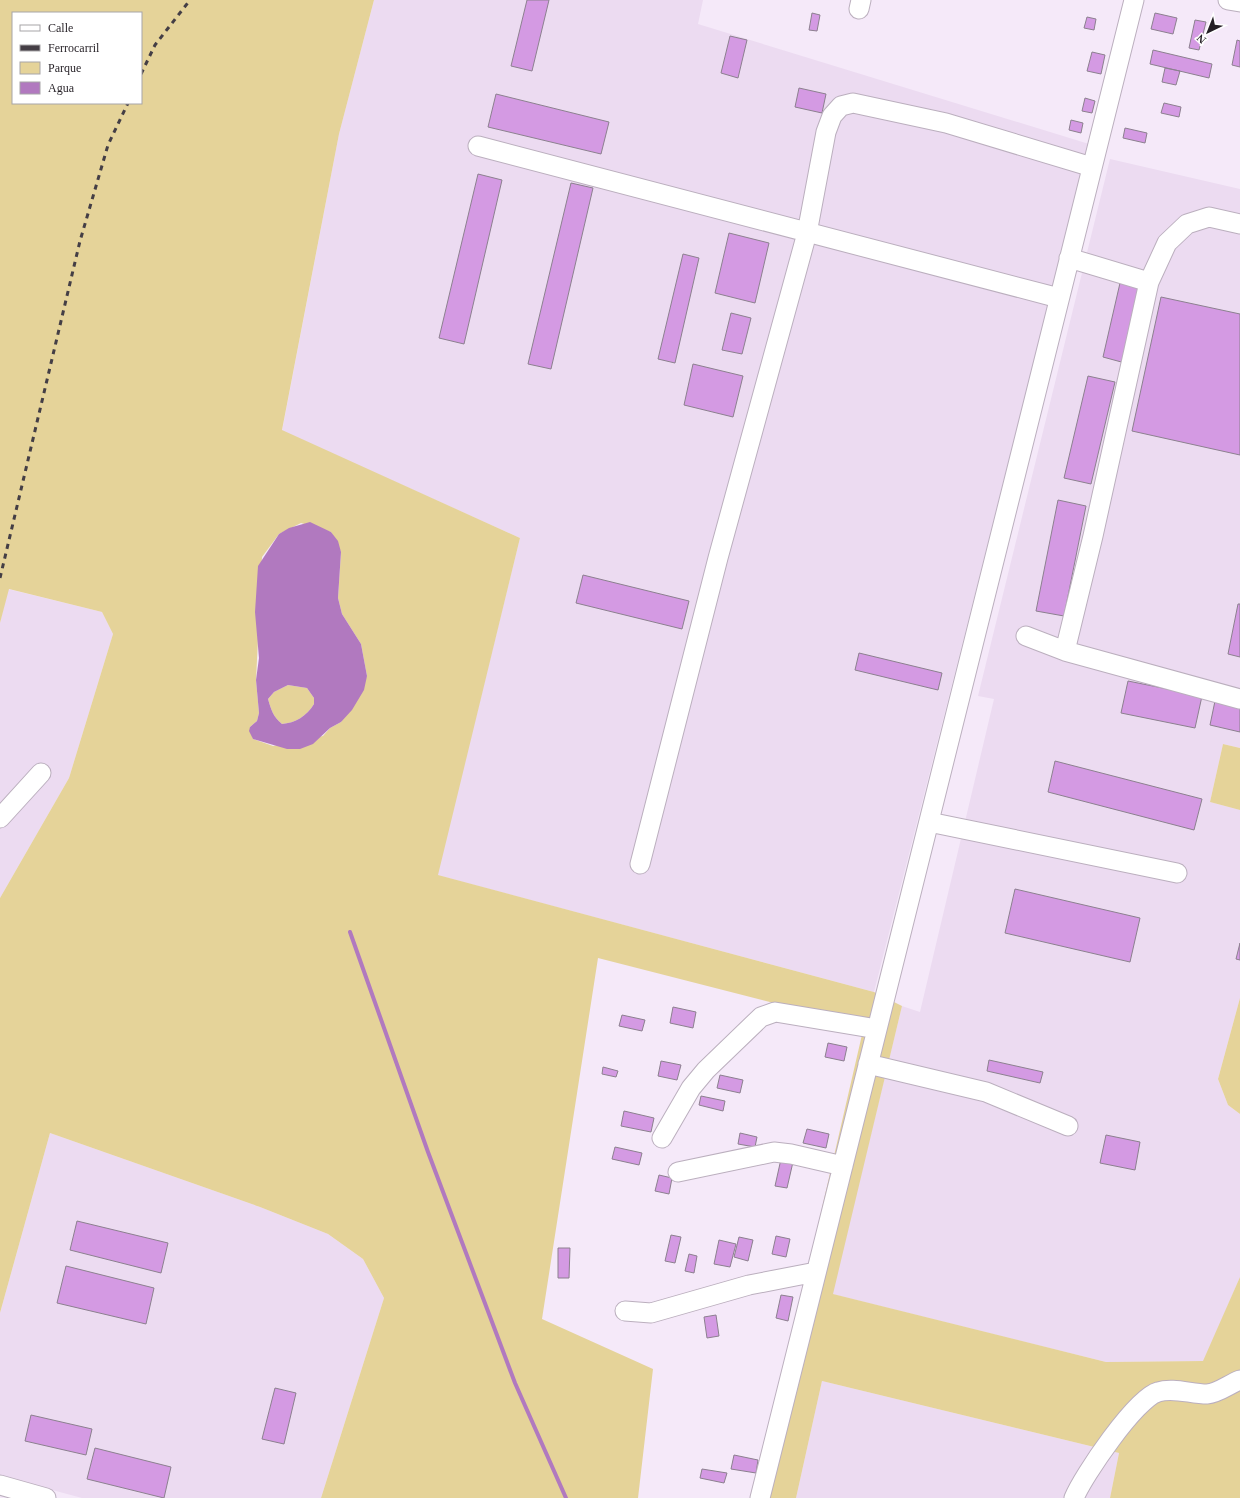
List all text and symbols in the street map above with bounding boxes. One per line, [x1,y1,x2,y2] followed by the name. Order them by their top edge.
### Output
[12,12,142,104] legend
[1188,12,1228,52] north arrow
[48,21,73,35] text: Calle
[1194,32,1208,46] text: N
[48,41,100,55] text: Ferrocarril
[48,61,81,75] text: Parque
[48,81,75,95] text: Agua

